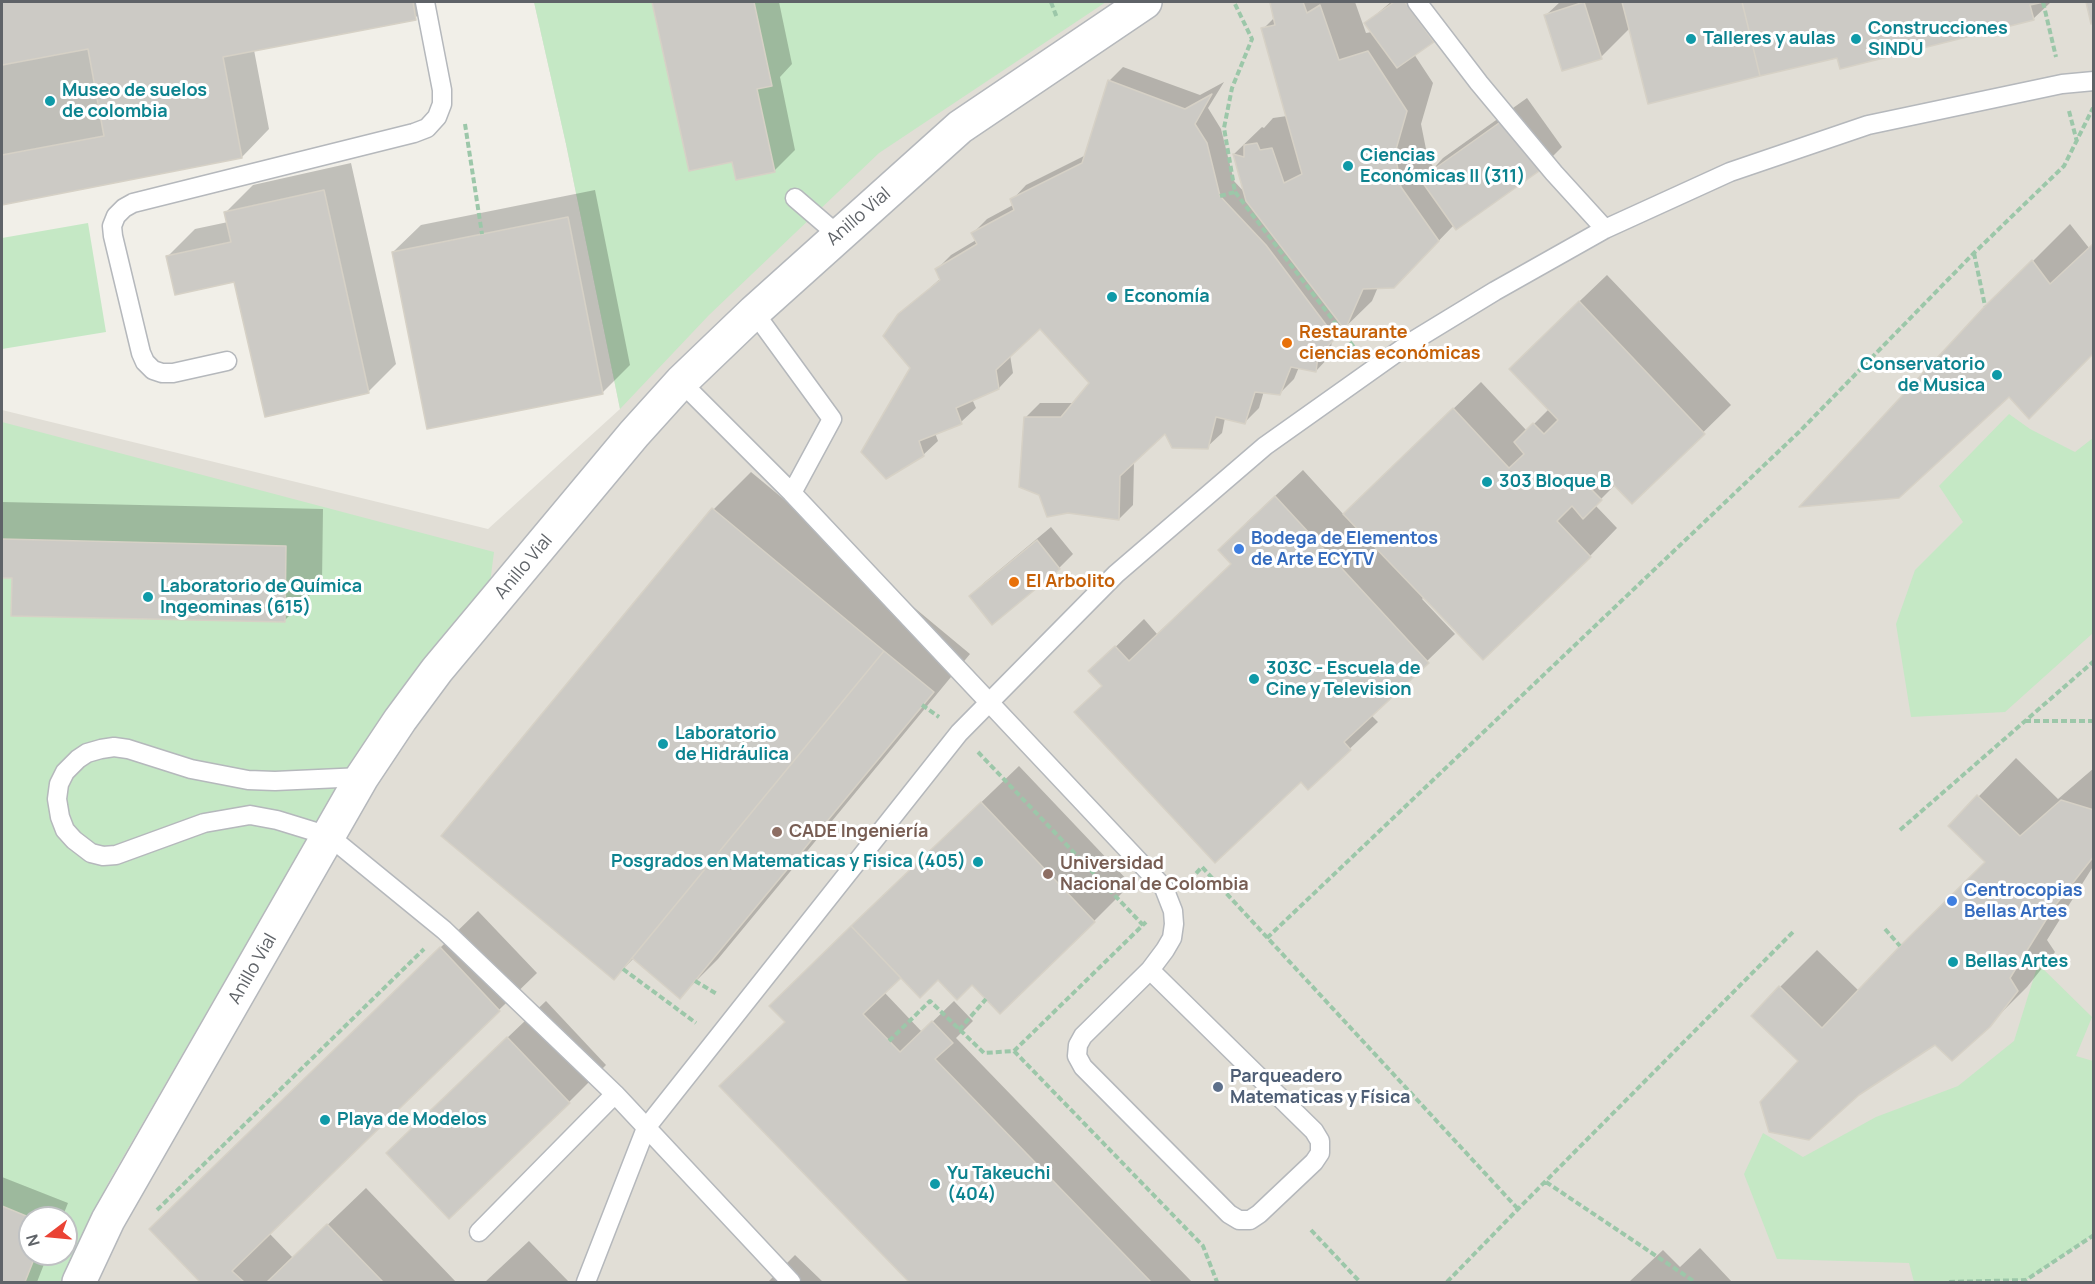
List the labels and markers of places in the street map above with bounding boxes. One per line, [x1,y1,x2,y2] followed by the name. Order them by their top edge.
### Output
[1868,18,2008,60] place label: Construcciones SINDU
[1703,28,1836,50] place label: Talleres y aulas
[1684,32,1698,46] marker: Talleres y aulas
[1849,32,1863,46] marker: Construcciones SINDU
[62,80,207,122] place label: Museo de suelos de colombia
[43,94,57,108] marker: Museo de suelos de colombia
[1360,145,1525,188] place label: Ciencias Económicas II (311)
[1341,159,1355,173] marker: Ciencias Económicas II (311)
[1124,286,1210,308] place label: Economía
[1105,290,1119,304] marker: Economía
[1299,322,1481,364] place label: Restaurante ciencias económicas
[1280,336,1294,350] marker: Restaurante ciencias económicas
[1860,354,1985,397] place label: Conservatorio de Musica
[1990,368,2004,382] marker: Conservatorio de Musica
[1499,471,1611,493] place label: 303 Bloque B
[1480,475,1494,489] marker: 303 Bloque B
[1251,528,1438,570] place label: Bodega de Elementos de Arte ECYTV
[1232,542,1246,556] marker: Bodega de Elementos de Arte ECYTV
[1026,571,1115,593] place label: El Arbolito
[1007,575,1021,589] marker: El Arbolito
[160,576,362,618] place label: Laboratorio de Química Ingeominas (615)
[141,590,155,604] marker: Laboratorio de Química Ingeominas (615)
[1266,658,1421,700] place label: 303C - Escuela de Cine y Television
[1247,672,1261,686] marker: 303C - Escuela de Cine y Television
[675,723,789,766] place label: Laboratorio de Hidráulica
[656,737,670,751] marker: Laboratorio de Hidráulica
[789,821,928,843] place label: CADE Ingeniería
[770,825,784,839] marker: CADE Ingeniería
[611,851,966,873] place label: Posgrados en Matematicas y Fisica (405)
[1060,853,1249,896] place label: Universidad Nacional de Colombia
[971,855,985,869] marker: Posgrados en Matematicas y Fisica (405)
[1041,867,1055,881] marker: Universidad Nacional de Colombia
[1964,880,2083,922] place label: Centrocopias Bellas Artes
[1945,894,1959,908] marker: Centrocopias Bellas Artes
[1965,951,2068,973] place label: Bellas Artes
[1946,955,1960,969] marker: Bellas Artes
[1230,1066,1410,1108] place label: Parqueadero Matematicas y Física
[1211,1080,1225,1094] marker: Parqueadero Matematicas y Física
[337,1109,487,1131] place label: Playa de Modelos
[318,1113,332,1127] marker: Playa de Modelos
[947,1163,1050,1206] place label: Yu Takeuchi (404)
[928,1177,942,1191] marker: Yu Takeuchi (404)

